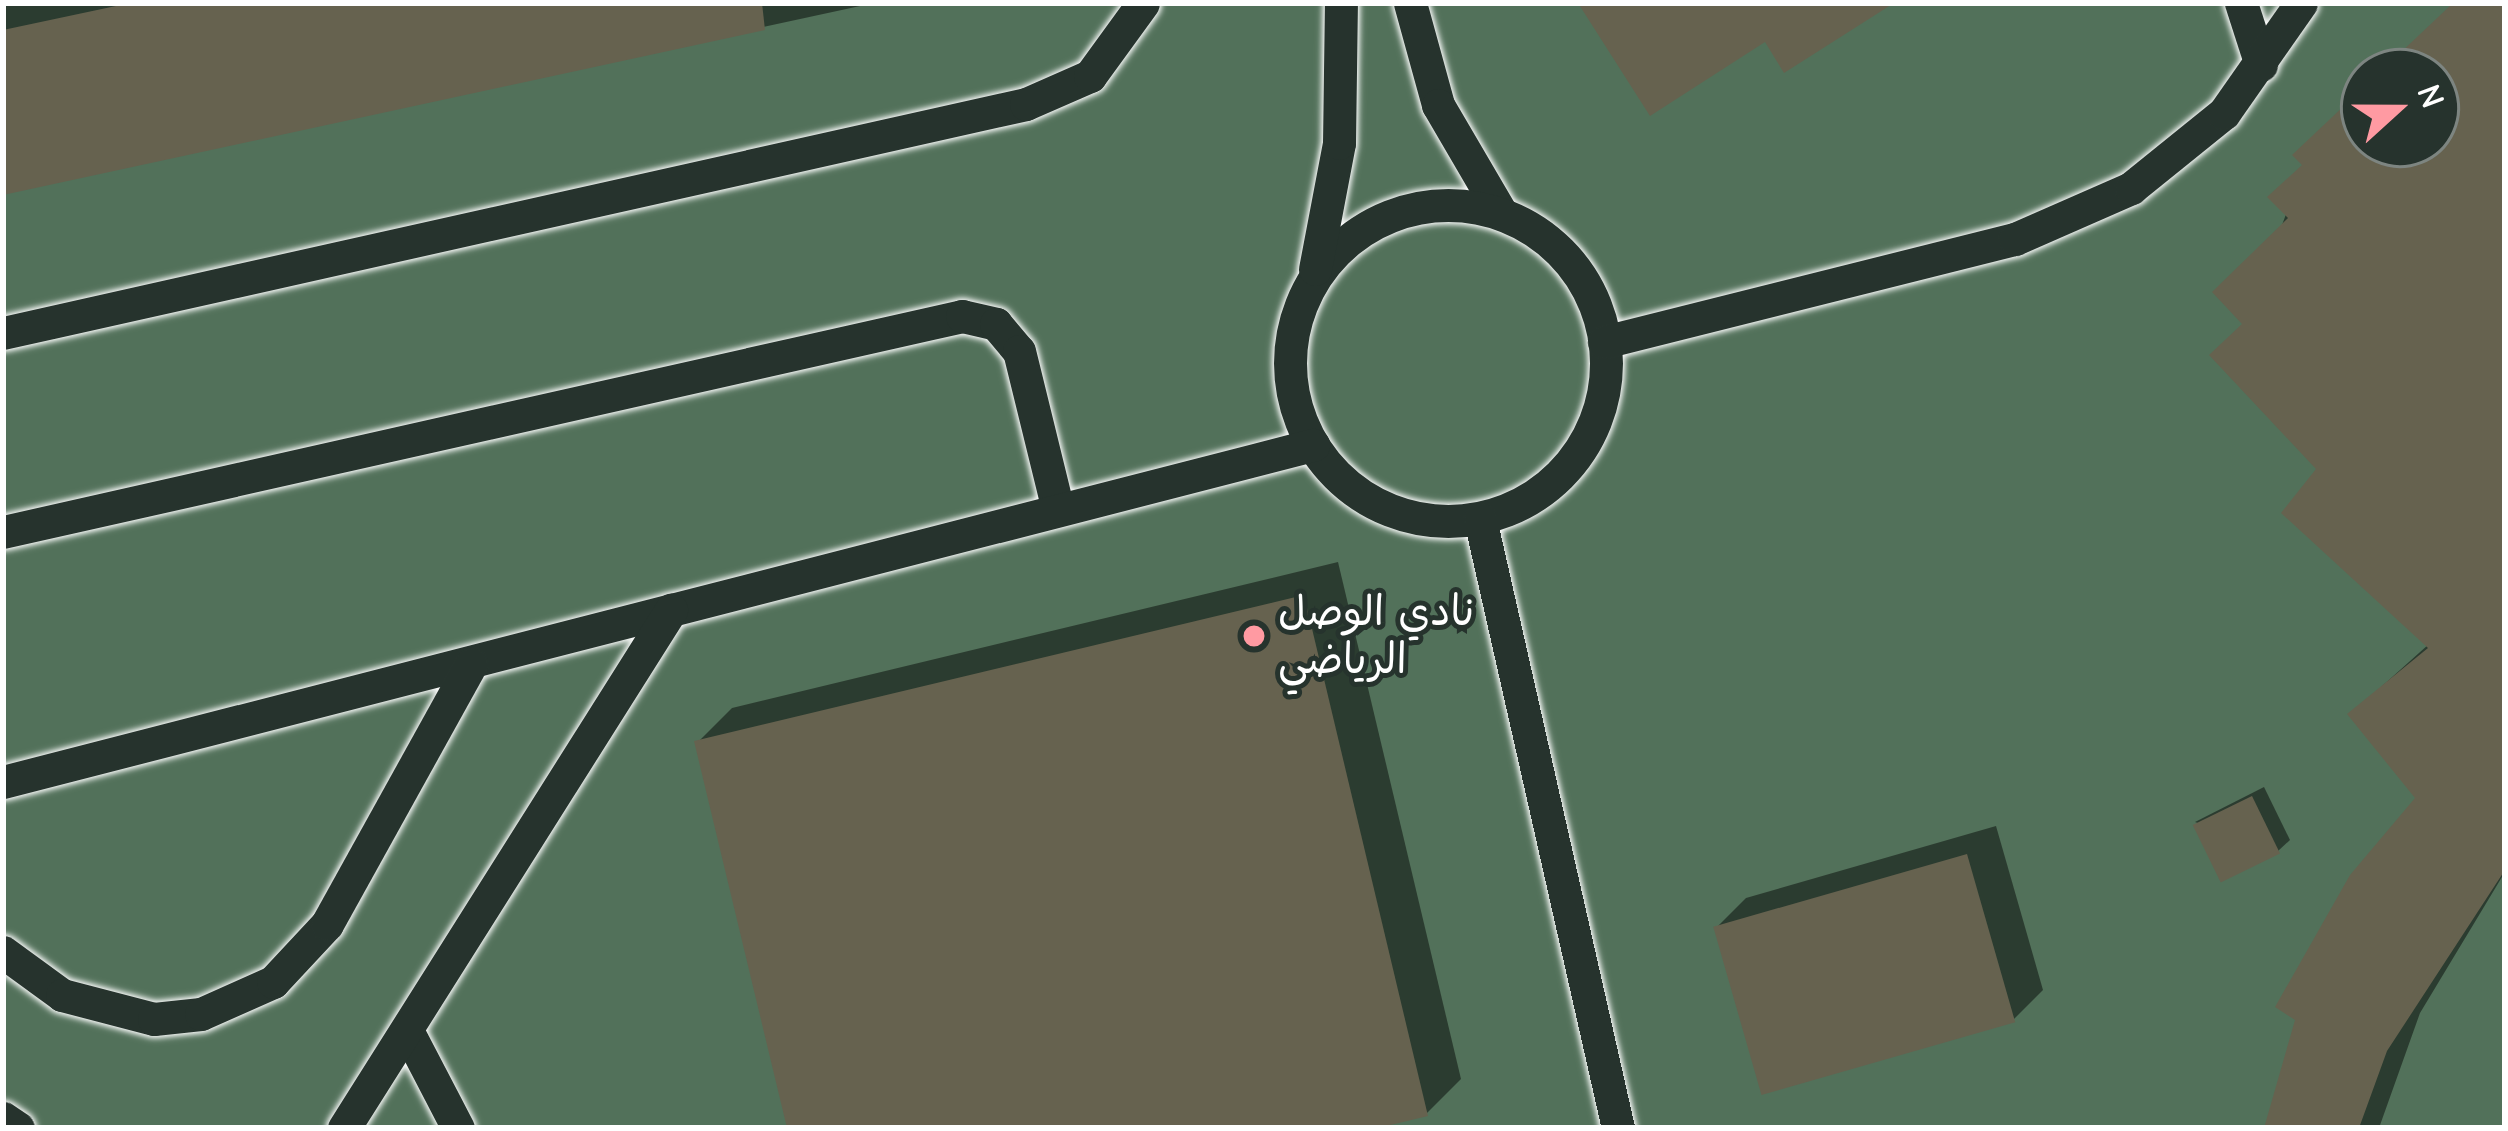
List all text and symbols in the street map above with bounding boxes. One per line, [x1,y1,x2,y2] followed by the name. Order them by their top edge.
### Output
[2340,48,2460,168] north arrow
[2409,79,2452,113] text: N
[1278,587,1474,686] place label: نادي الوصل الرياضي
[1241,623,1267,649] marker: نادي الوصل الرياضي

